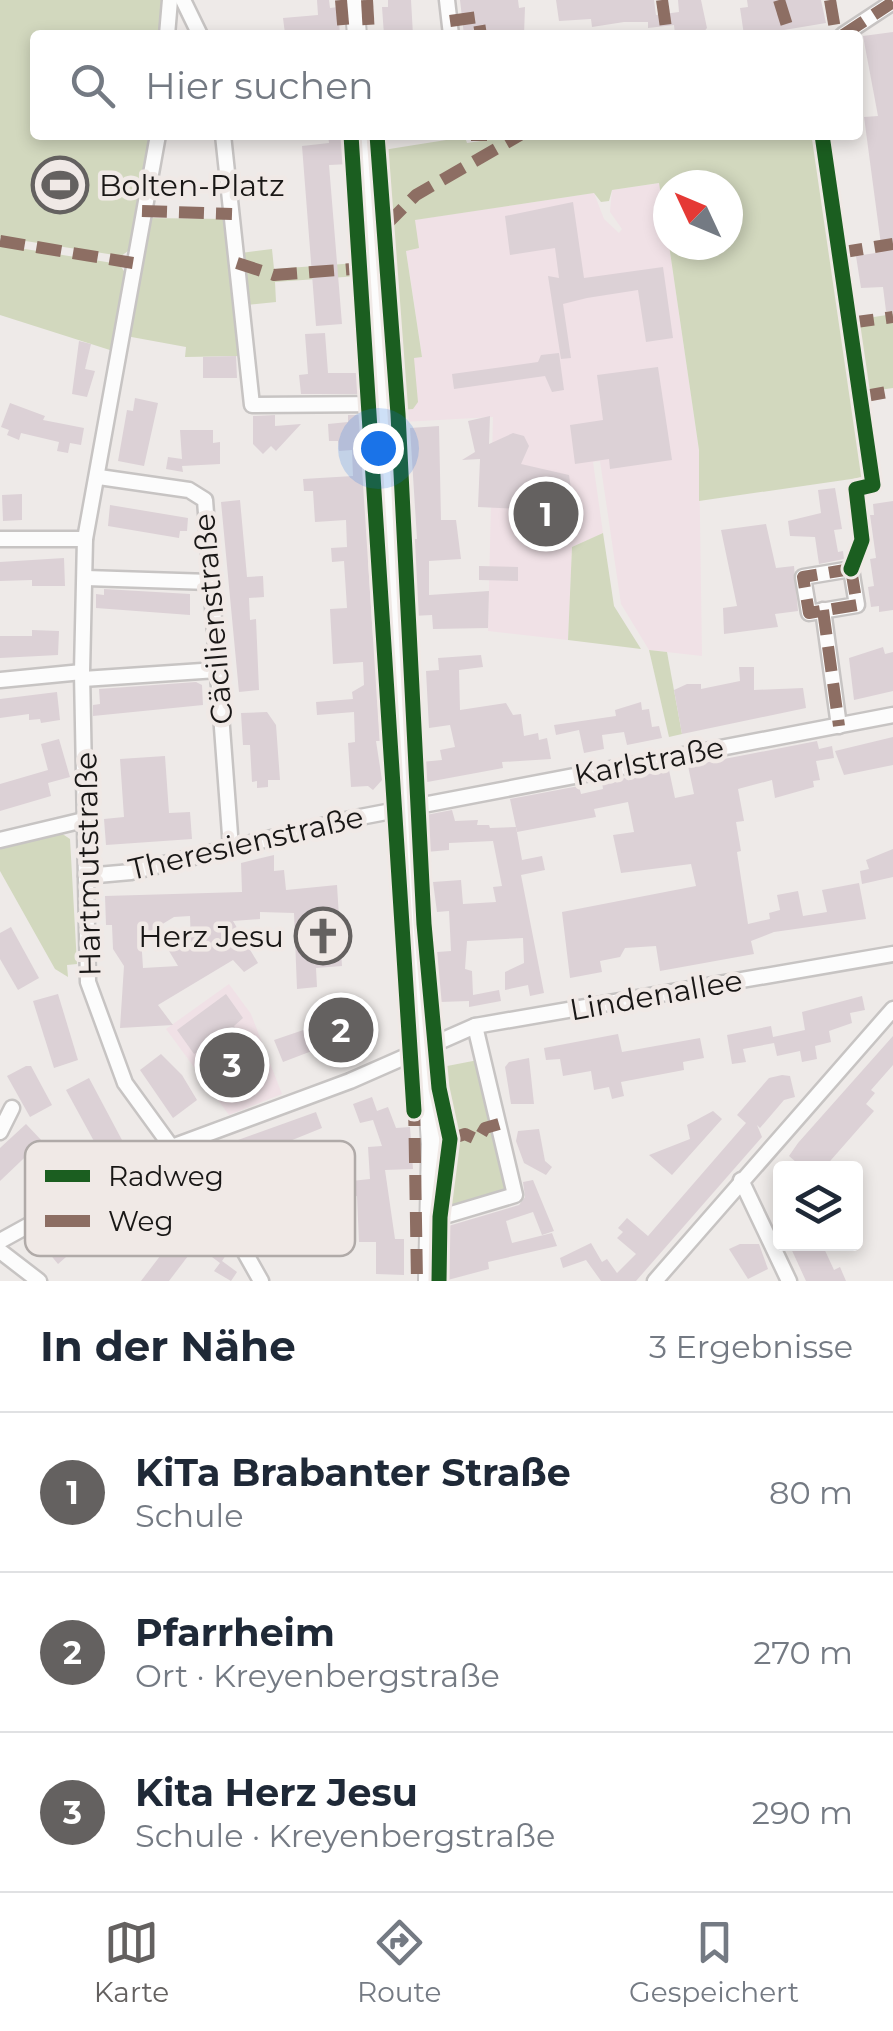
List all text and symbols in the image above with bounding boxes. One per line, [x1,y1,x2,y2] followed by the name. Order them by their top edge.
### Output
[30,30,863,140] search box
[65,58,120,113] icon: search
[145,62,374,109] text: Hier suchen
[30,155,90,215] sports icon: Bolten-Platz
[99,167,285,204] place label: Bolten-Platz
[653,170,743,260] north arrow
[353,423,404,474] your location
[514,476,578,552] pin: 1
[185,512,241,726] street label: Cäcilienstraße
[571,728,727,794] street label: Karlstraße
[68,751,108,977] street label: Hartmutstraße
[125,798,367,888] street label: Theresienstraße
[293,906,353,966] church icon: Herz Jesu
[138,918,284,955] place label: Herz Jesu
[567,962,745,1028] street label: Lindenallee
[308,992,374,1068] pin: 2
[200,1028,264,1102] pin: 3
[25,1141,355,1256] legend
[108,1159,224,1193] text: Radweg
[773,1161,863,1251] map controls
[773,1161,863,1251] button: layers
[108,1204,174,1238] text: Weg
[40,1320,296,1372] text: In der Nähe
[649,1327,853,1366] text: 3 Ergebnisse
[135,1449,571,1496] text: KiTa Brabanter Straße
[66,1473,79,1512] text: 1
[769,1473,853,1512] text: 80 m
[135,1496,244,1535] text: Schule
[135,1609,335,1656] text: Pfarrheim
[63,1633,82,1672] text: 2
[753,1633,853,1672] text: 270 m
[135,1656,500,1695] text: Ort · Kreyenbergstraße
[135,1769,418,1816] text: Kita Herz Jesu
[63,1793,82,1832] text: 3
[752,1793,853,1832] text: 290 m
[135,1816,555,1855] text: Schule · Kreyenbergstraße
[94,1915,169,2009] tab: Karte
[357,1915,441,2009] tab: Route
[629,1915,799,2009] tab: Gespeichert

